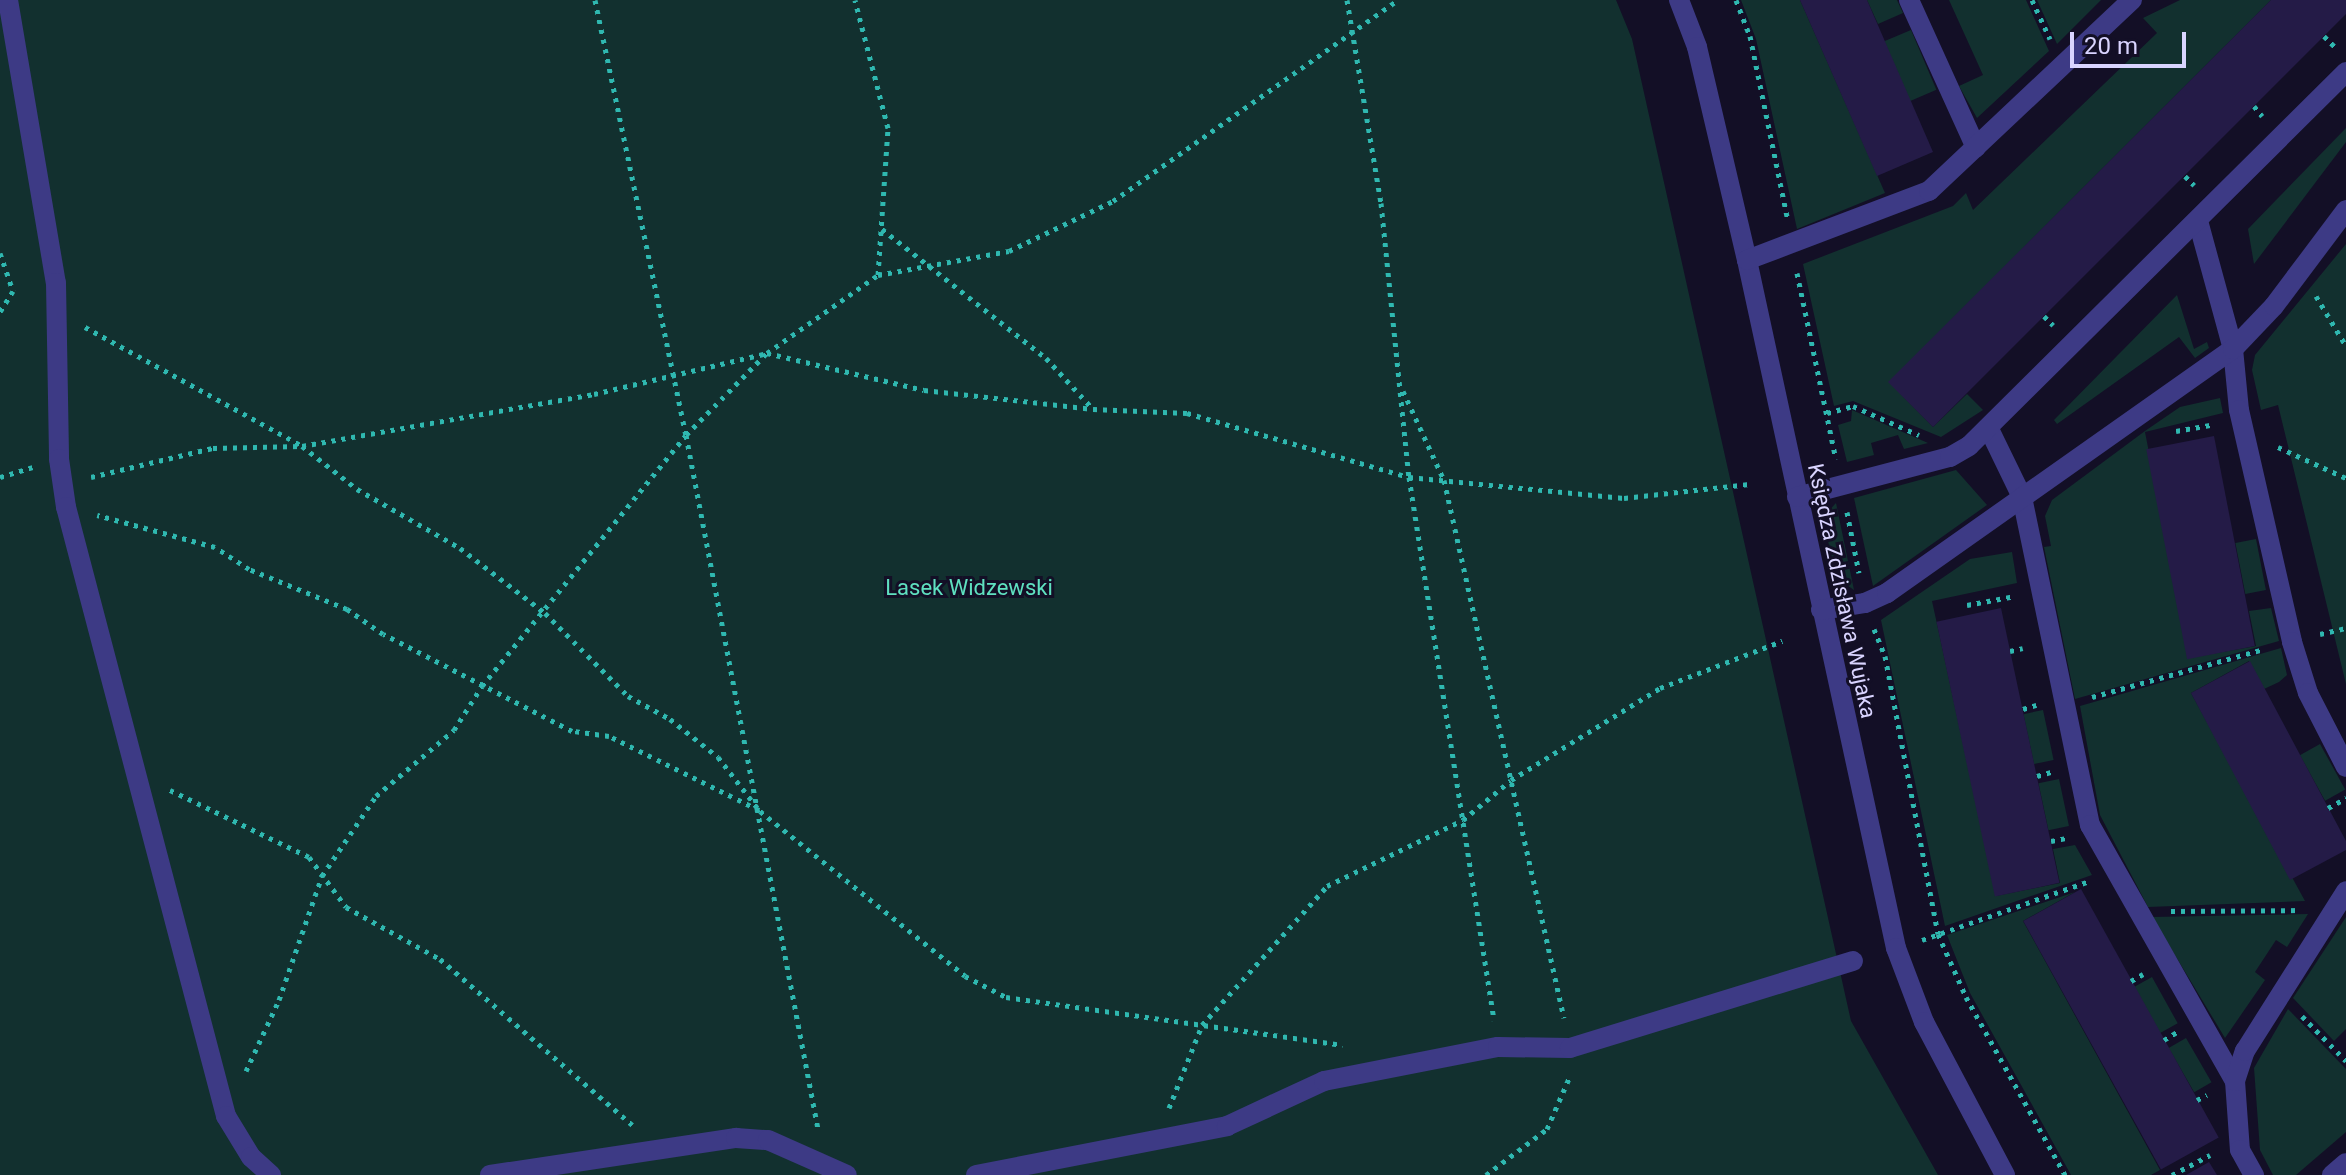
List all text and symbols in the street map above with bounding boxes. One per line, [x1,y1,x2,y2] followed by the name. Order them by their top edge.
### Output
[2074,16,2190,66] scale bar
[2084,32,2138,60] text: 20 m
[1802,461,1882,721] street label: Księdza Zdzisława Wujaka
[885,575,1053,601] park label: Lasek Widzewski

